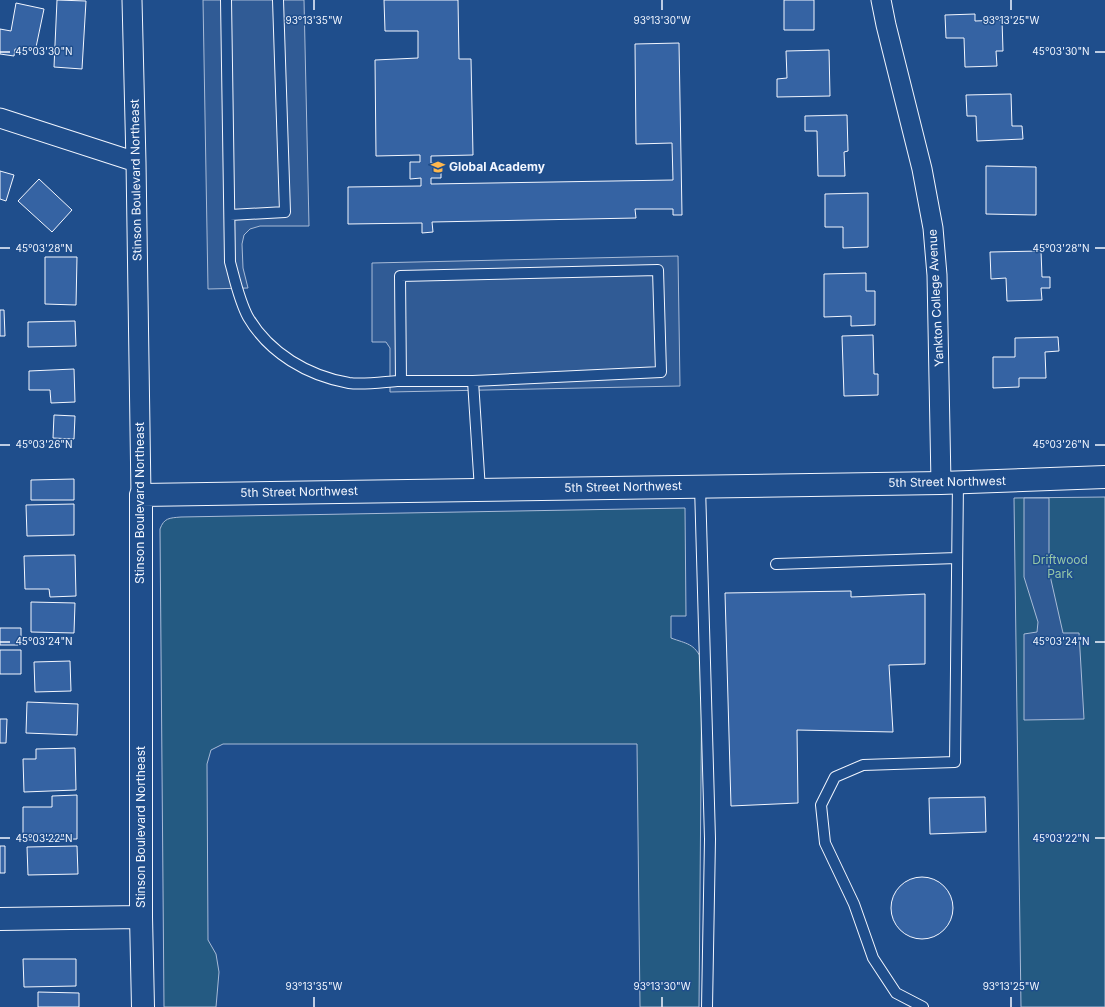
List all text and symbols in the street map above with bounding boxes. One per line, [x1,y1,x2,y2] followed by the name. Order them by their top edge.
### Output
[286,14,343,26] text: 93°13'35"W
[633,14,691,26] text: 93°13'30"W
[983,14,1040,26] text: 93°13'25"W
[15,45,73,57] text: 45°03'30"N
[1032,45,1090,57] text: 45°03'30"N
[127,99,144,261] street label: Stinson Boulevard Northeast
[430,159,446,175] school or university icon: Global Academy
[449,159,546,174] place label: Global Academy
[924,229,947,367] street label: Yankton College Avenue
[15,242,73,254] text: 45°03'28"N
[1032,242,1090,254] text: 45°03'28"N
[132,422,147,584] street label: Stinson Boulevard Northeast
[15,438,73,450] text: 45°03'26"N
[1032,438,1090,450] text: 45°03'26"N
[888,473,1006,490] street label: 5th Street Northwest
[564,478,682,495] street label: 5th Street Northwest
[240,483,358,500] street label: 5th Street Northwest
[1032,552,1088,581] park label: Driftwood Park
[15,635,73,647] text: 45°03'24"N
[1032,635,1090,647] text: 45°03'24"N
[133,746,148,908] street label: Stinson Boulevard Northeast
[16,832,72,844] text: 45°03'22"N
[1033,832,1089,844] text: 45°03'22"N
[286,980,343,992] text: 93°13'35"W
[633,980,691,992] text: 93°13'30"W
[983,980,1040,992] text: 93°13'25"W

